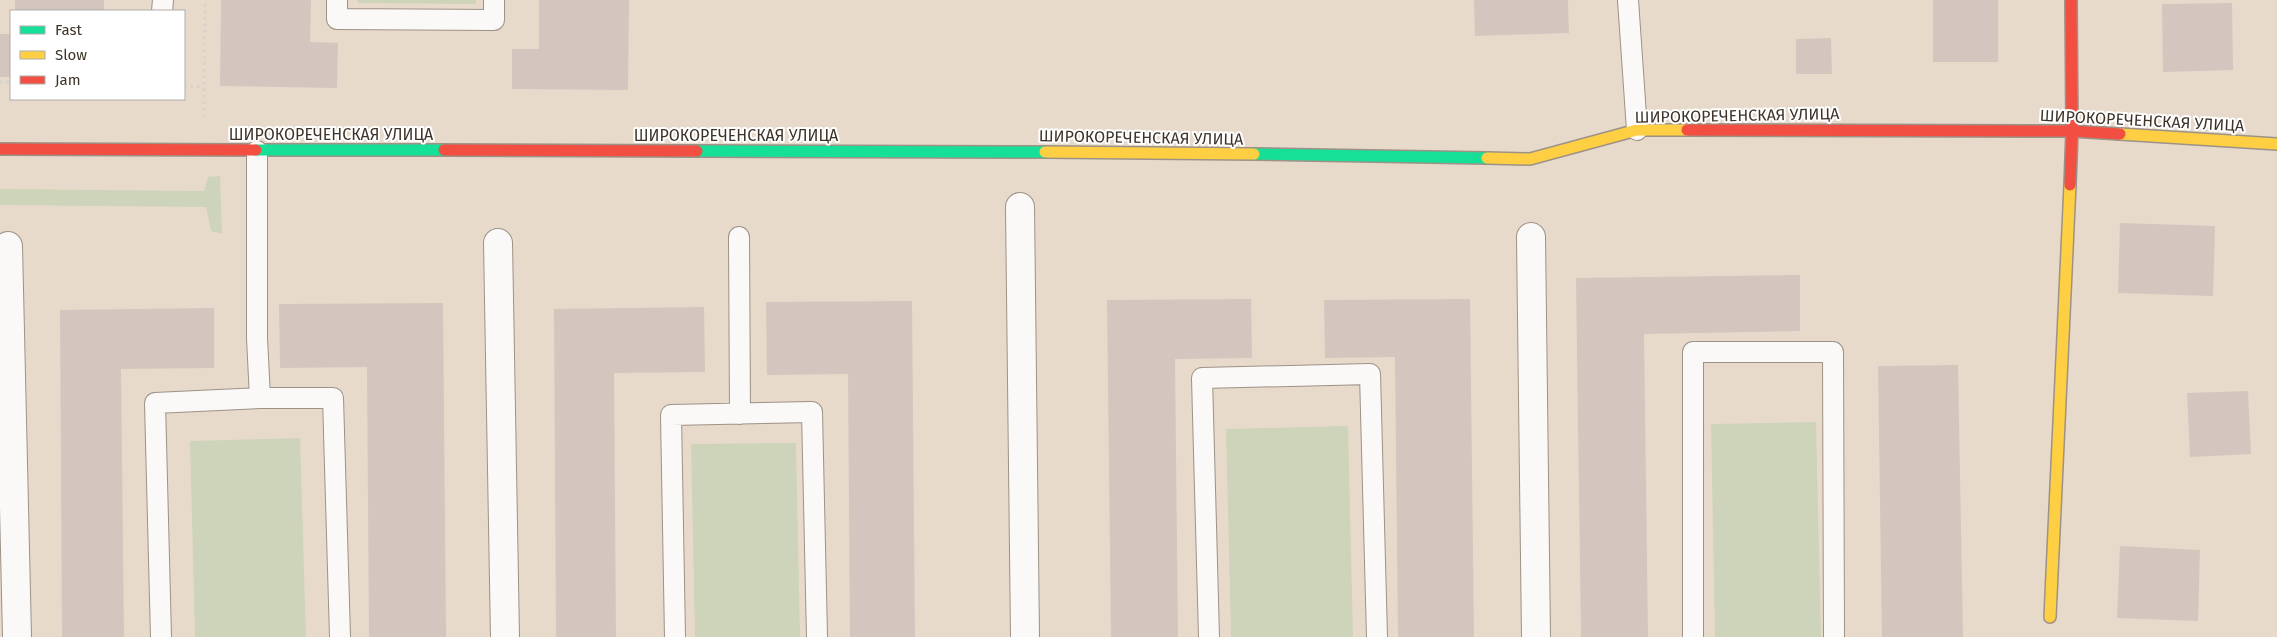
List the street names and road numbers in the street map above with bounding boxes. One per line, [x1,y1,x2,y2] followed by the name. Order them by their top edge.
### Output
[1635,104,1840,127] street label: ШИРОКОРЕЧЕНСКАЯ УЛИЦА
[2039,106,2245,135] street label: ШИРОКОРЕЧЕНСКАЯ УЛИЦА
[229,125,434,144] street label: ШИРОКОРЕЧЕНСКАЯ УЛИЦА
[634,126,839,145] street label: ШИРОКОРЕЧЕНСКАЯ УЛИЦА
[1039,126,1244,149] street label: ШИРОКОРЕЧЕНСКАЯ УЛИЦА

